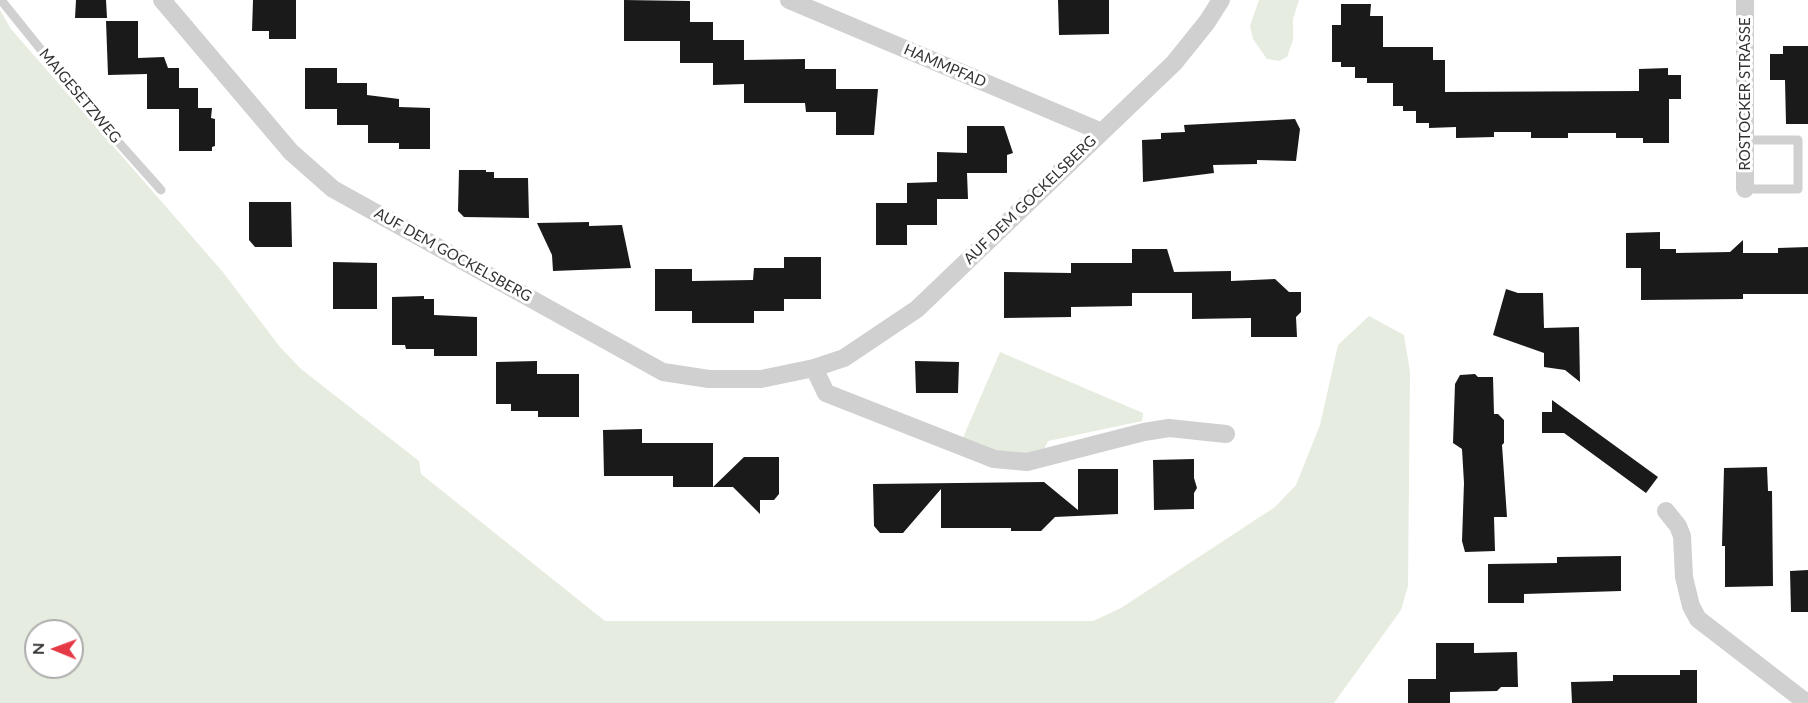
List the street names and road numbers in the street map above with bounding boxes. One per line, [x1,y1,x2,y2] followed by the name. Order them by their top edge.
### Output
[1736,17,1754,171] street label: ROSTOCKER STRASSE
[901,41,989,91] street label: HAMMPFAD
[35,45,125,147] street label: MAIGESETZWEG
[960,132,1100,268] street label: AUF DEM GOCKELSBERG
[371,204,535,306] street label: AUF DEM GOCKELSBERG

